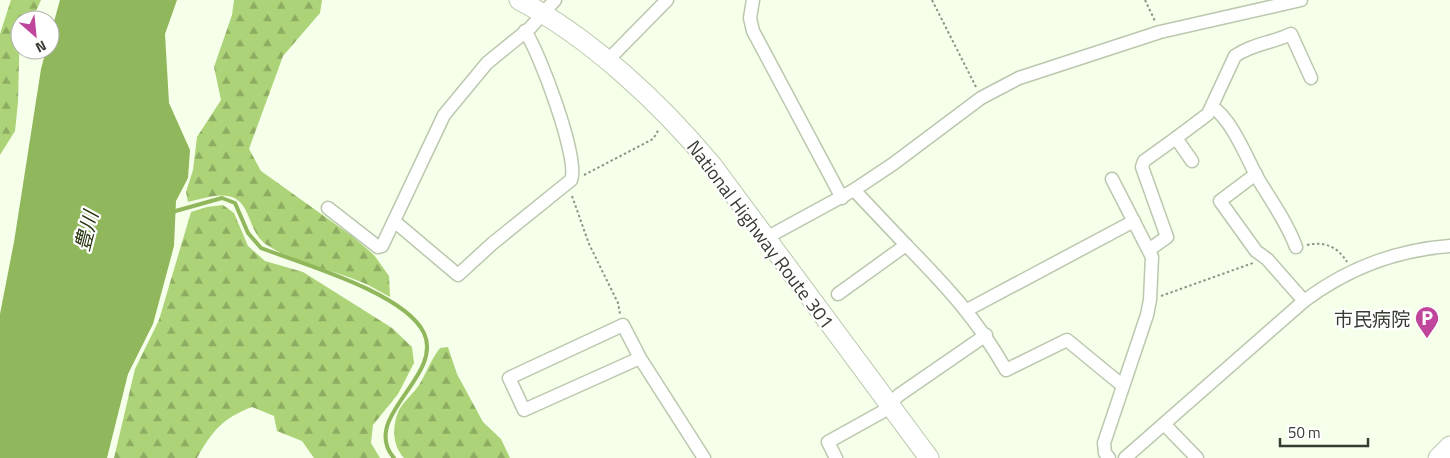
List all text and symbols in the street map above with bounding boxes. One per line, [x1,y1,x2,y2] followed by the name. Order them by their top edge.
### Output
[10,10,60,60] north arrow
[32,35,50,59] text: N
[680,134,842,334] street label: National Highway Route 301
[66,206,106,254] water label: 豊川
[1334,304,1410,333] place label: 市民病院
[1414,305,1440,339] parking icon: 市民病院
[1280,416,1368,448] scale bar
[1288,421,1321,444] text: 50 m

